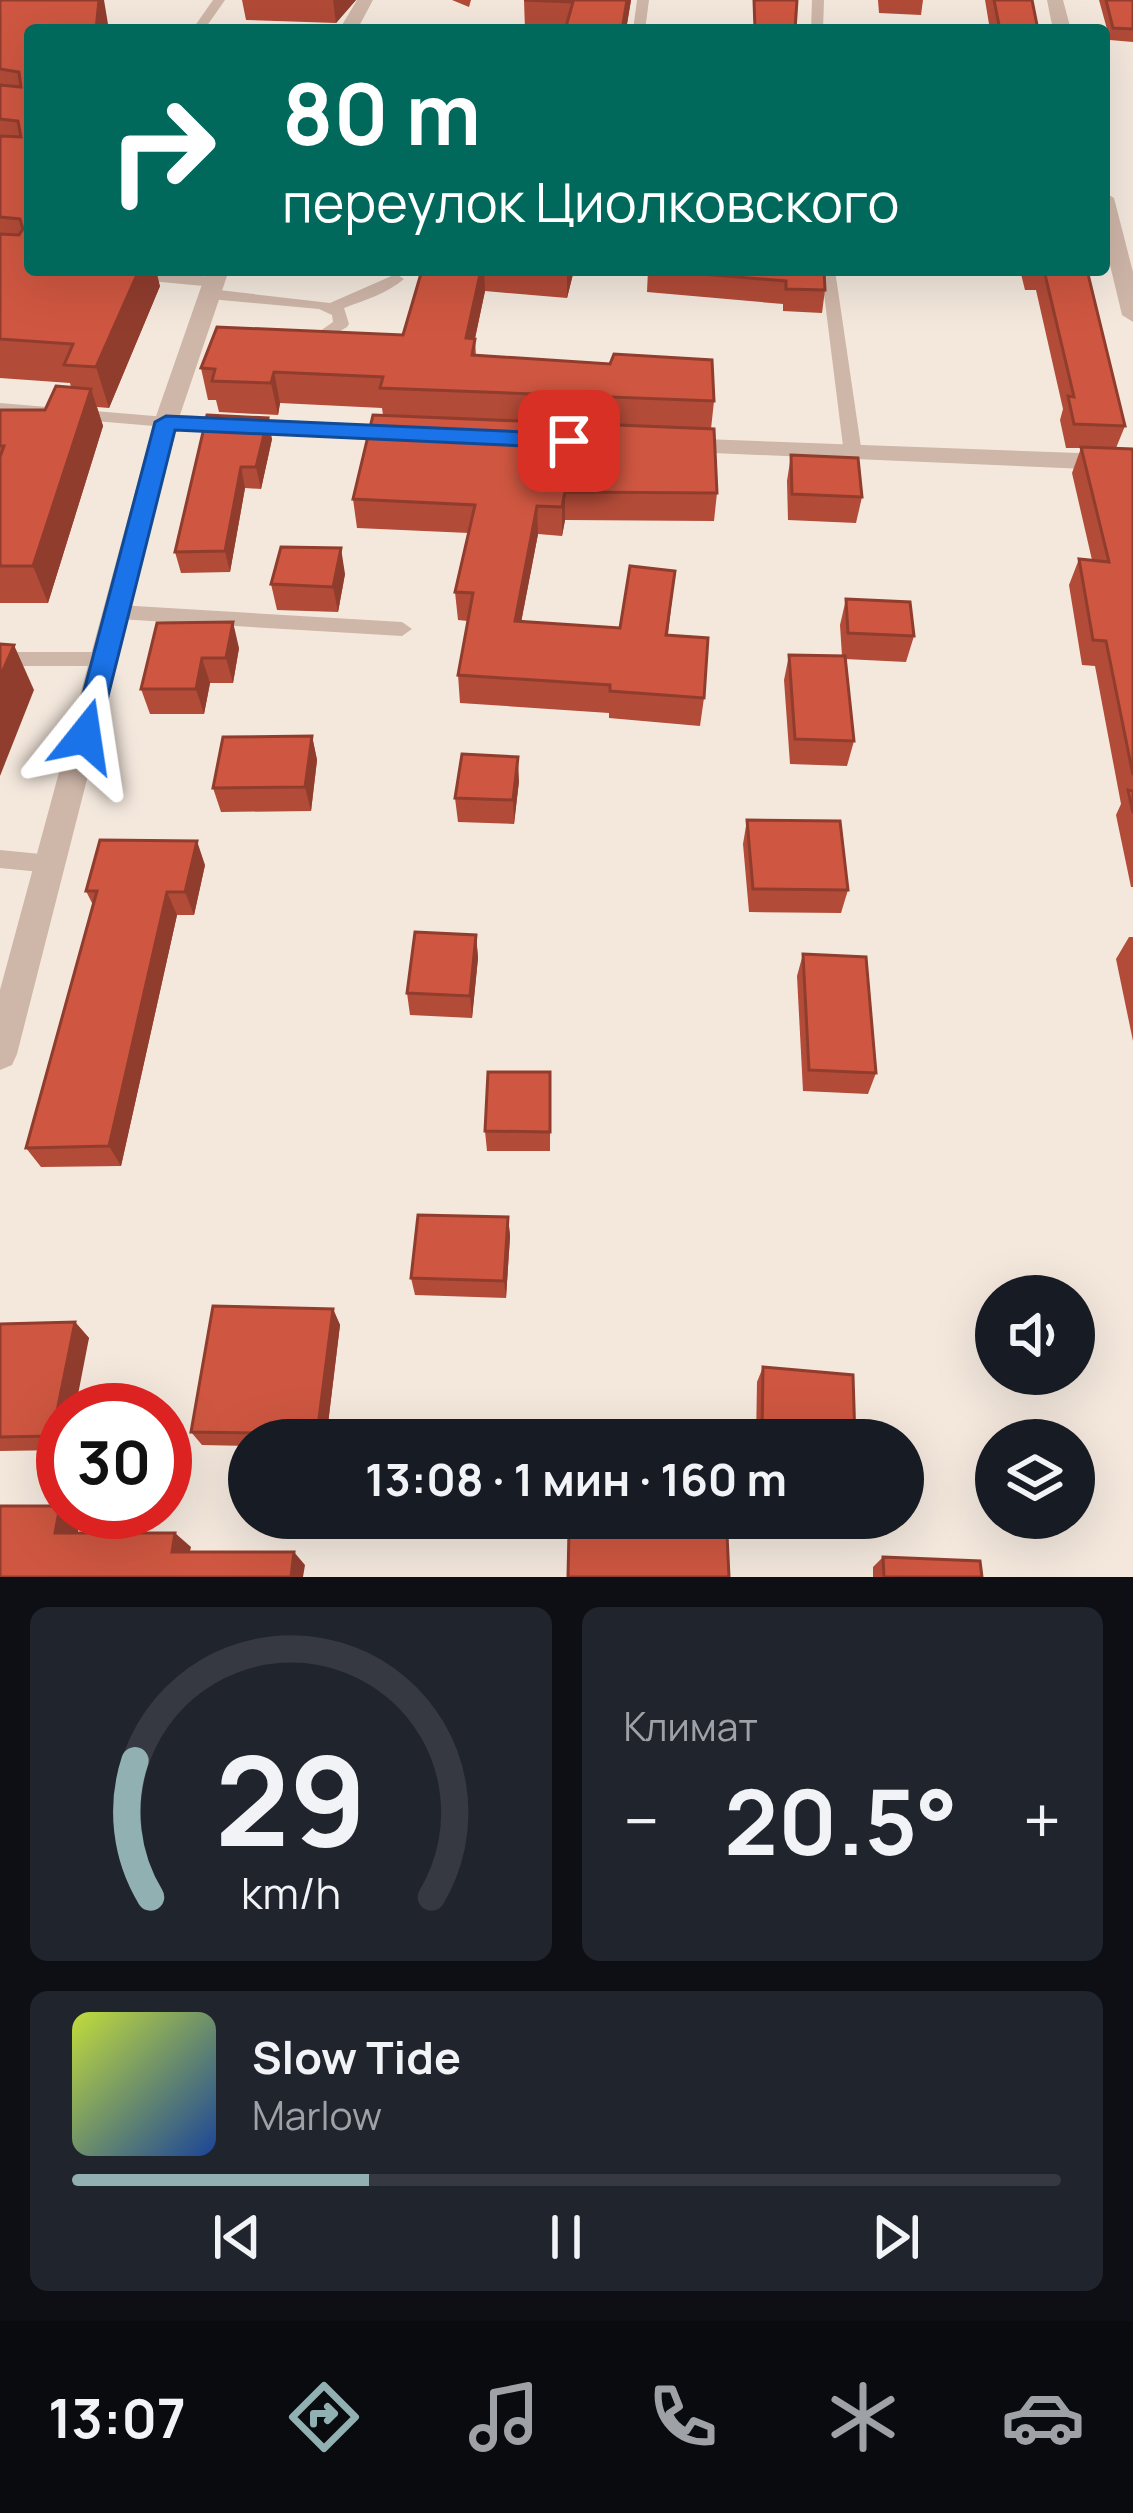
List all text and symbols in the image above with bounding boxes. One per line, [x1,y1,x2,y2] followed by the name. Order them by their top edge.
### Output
[282,55,481,170] text: 80 m
[84,72,240,228] icon: right
[282,164,899,238] text: переулок Циолковского
[518,390,620,492] pin
[536,408,602,474] icon: arrive
[22,673,148,799] position arrow
[975,1275,1095,1539] map controls
[975,1275,1095,1395] button: sound
[36,1383,192,1539] speed limit sign: 30
[975,1419,1095,1539] button: layers
[365,1448,787,1510] text: 13:08 · 1 мин · 160 m
[624,1699,758,1753] text: Климат
[215,1713,367,1883] text: 29
[724,1759,958,1882] text: 20.5°
[624,1775,659,1865] text: −
[1023,1775,1061,1865] text: +
[241,1863,341,1922] text: km/h
[252,2026,461,2088] text: Slow Tide
[252,2088,382,2142] text: Marlow
[204,2204,270,2270] icon: previous
[533,2204,599,2270] icon: pause
[863,2204,929,2270] icon: next
[282,2375,366,2459] icon: directions
[462,2375,546,2459] icon: music
[641,2375,725,2459] icon: phone
[821,2375,905,2459] icon: climate
[1001,2375,1085,2459] icon: car
[48,2380,186,2454] text: 13:07

